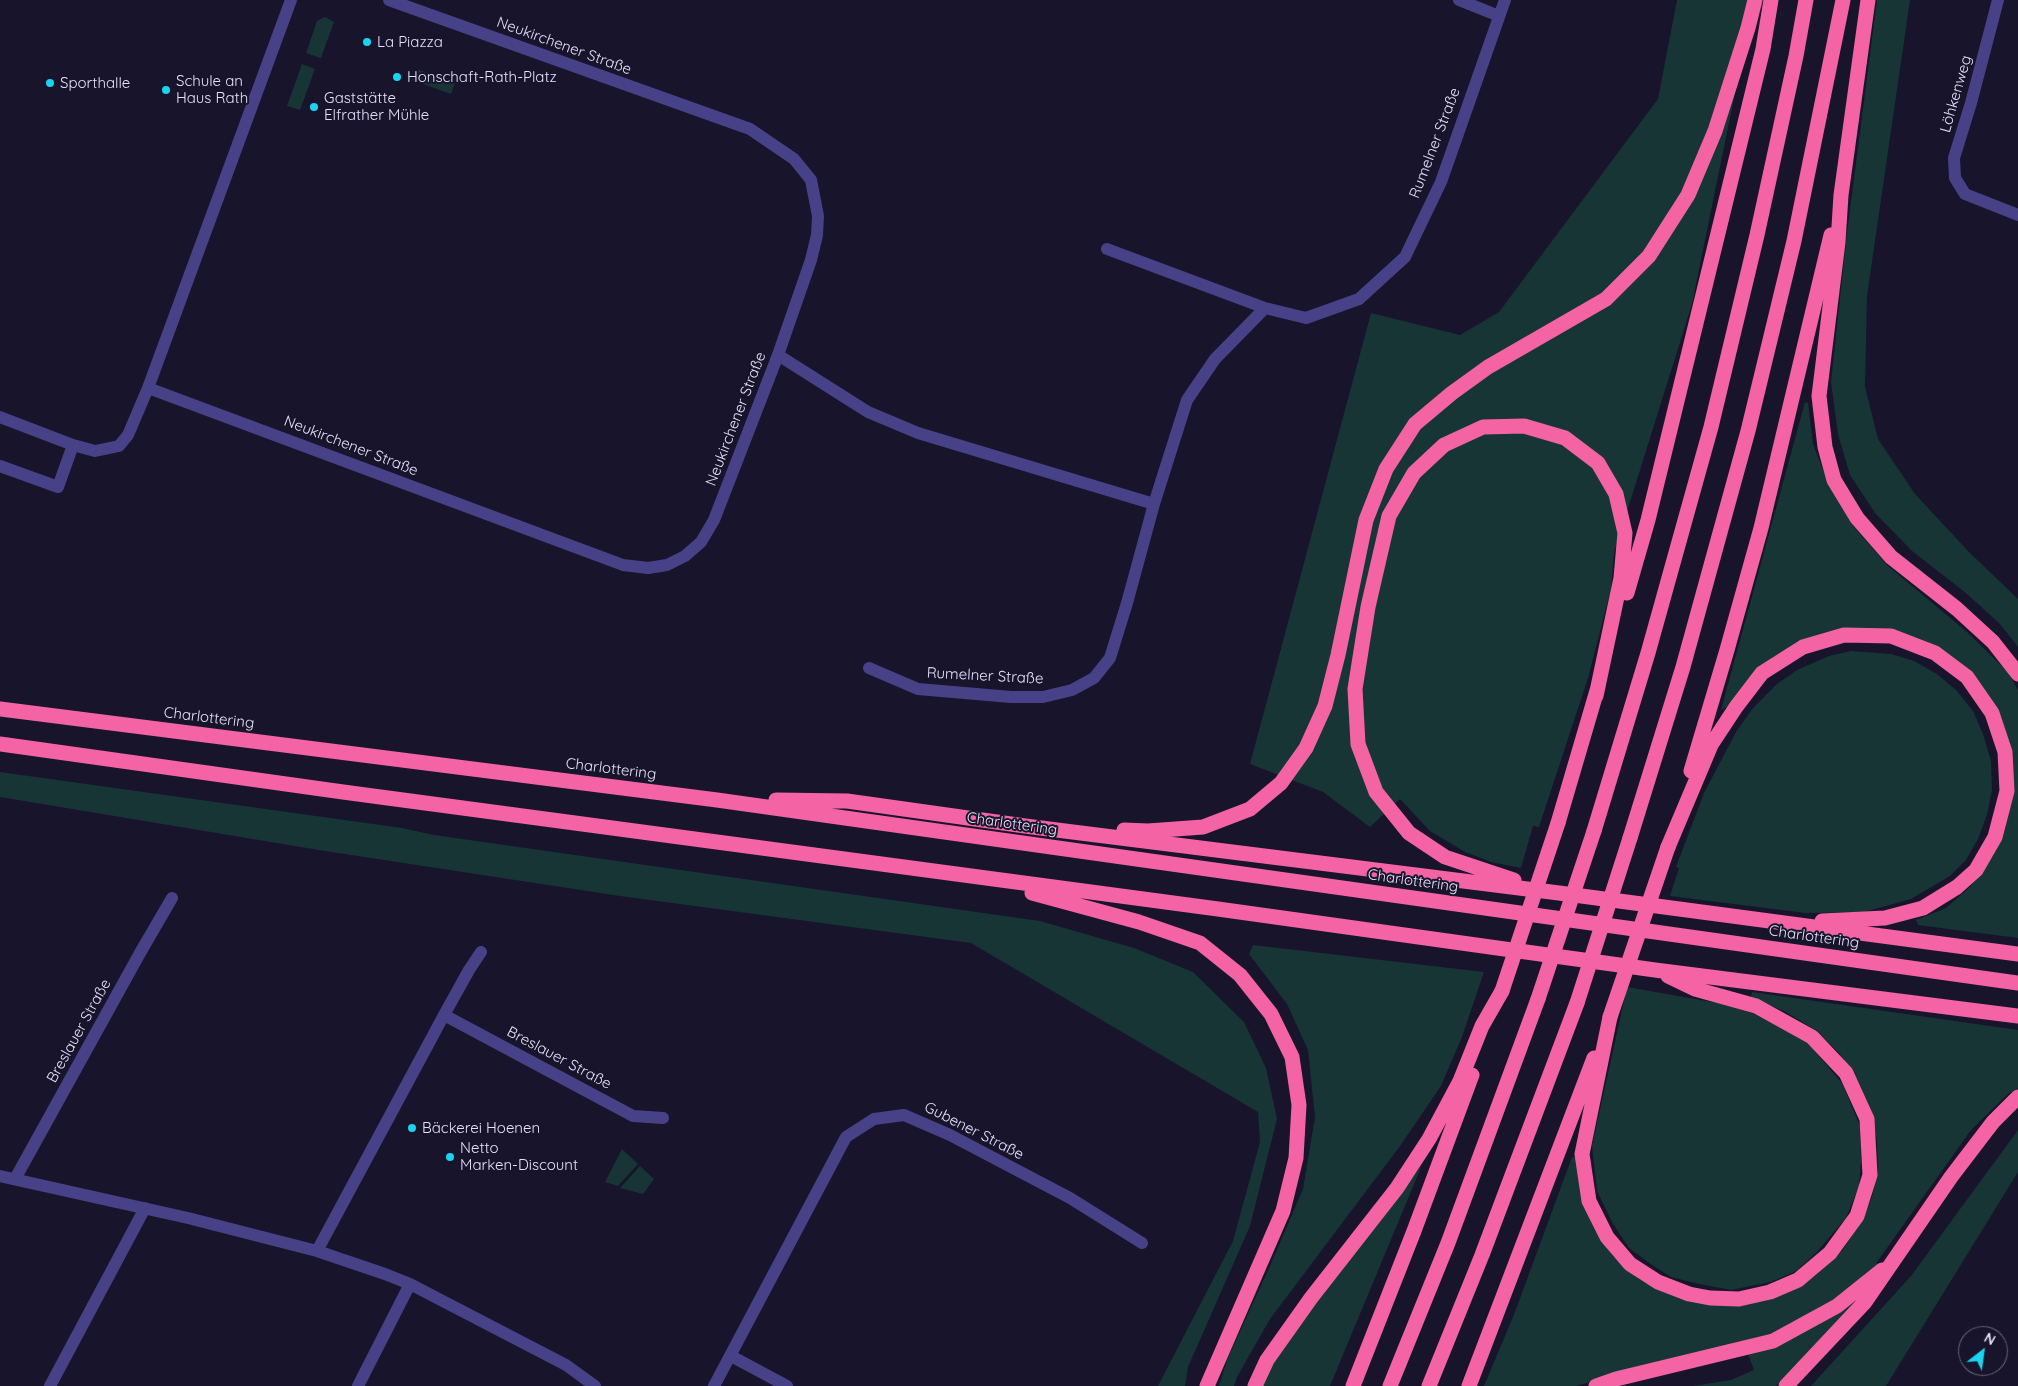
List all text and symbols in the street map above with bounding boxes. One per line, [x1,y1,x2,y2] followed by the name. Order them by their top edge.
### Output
[494,13,634,79] street label: Neukirchener Straße
[377,33,443,51] place label: La Piazza
[361,36,373,48] marker: La Piazza
[1936,53,1976,135] street label: Löhkenweg
[407,68,557,86] place label: Honschaft-Rath-Platz
[391,71,403,83] marker: Honschaft-Rath-Platz
[176,72,248,107] place label: Schule an Haus Rath
[60,74,130,92] place label: Sporthalle
[44,77,56,89] marker: Sporthalle
[160,84,172,96] marker: Schule an Haus Rath
[1406,85,1464,201] street label: Rumelner Straße
[324,89,429,124] place label: Gaststätte Elfrather Mühle
[308,101,320,113] marker: Gaststätte Elfrather Mühle
[702,349,770,489] street label: Neukirchener Straße
[281,412,421,480] street label: Neukirchener Straße
[926,664,1044,688] street label: Rumelner Straße
[163,704,255,732] street label: Charlottering
[565,755,657,783] street label: Charlottering
[966,809,1058,839] street label: Charlottering
[1367,866,1459,896] street label: Charlottering
[1768,922,1860,952] street label: Charlottering
[43,976,115,1086] street label: Breslauer Straße
[504,1023,614,1093] street label: Breslauer Straße
[921,1098,1027,1164] street label: Gubener Straße
[422,1119,540,1137] place label: Bäckerei Hoenen
[406,1122,418,1134] marker: Bäckerei Hoenen
[460,1139,578,1174] place label: Netto Marken-Discount
[444,1151,456,1163] marker: Netto Marken-Discount
[1958,1326,2008,1376] north arrow
[1981,1329,1999,1349] text: N

